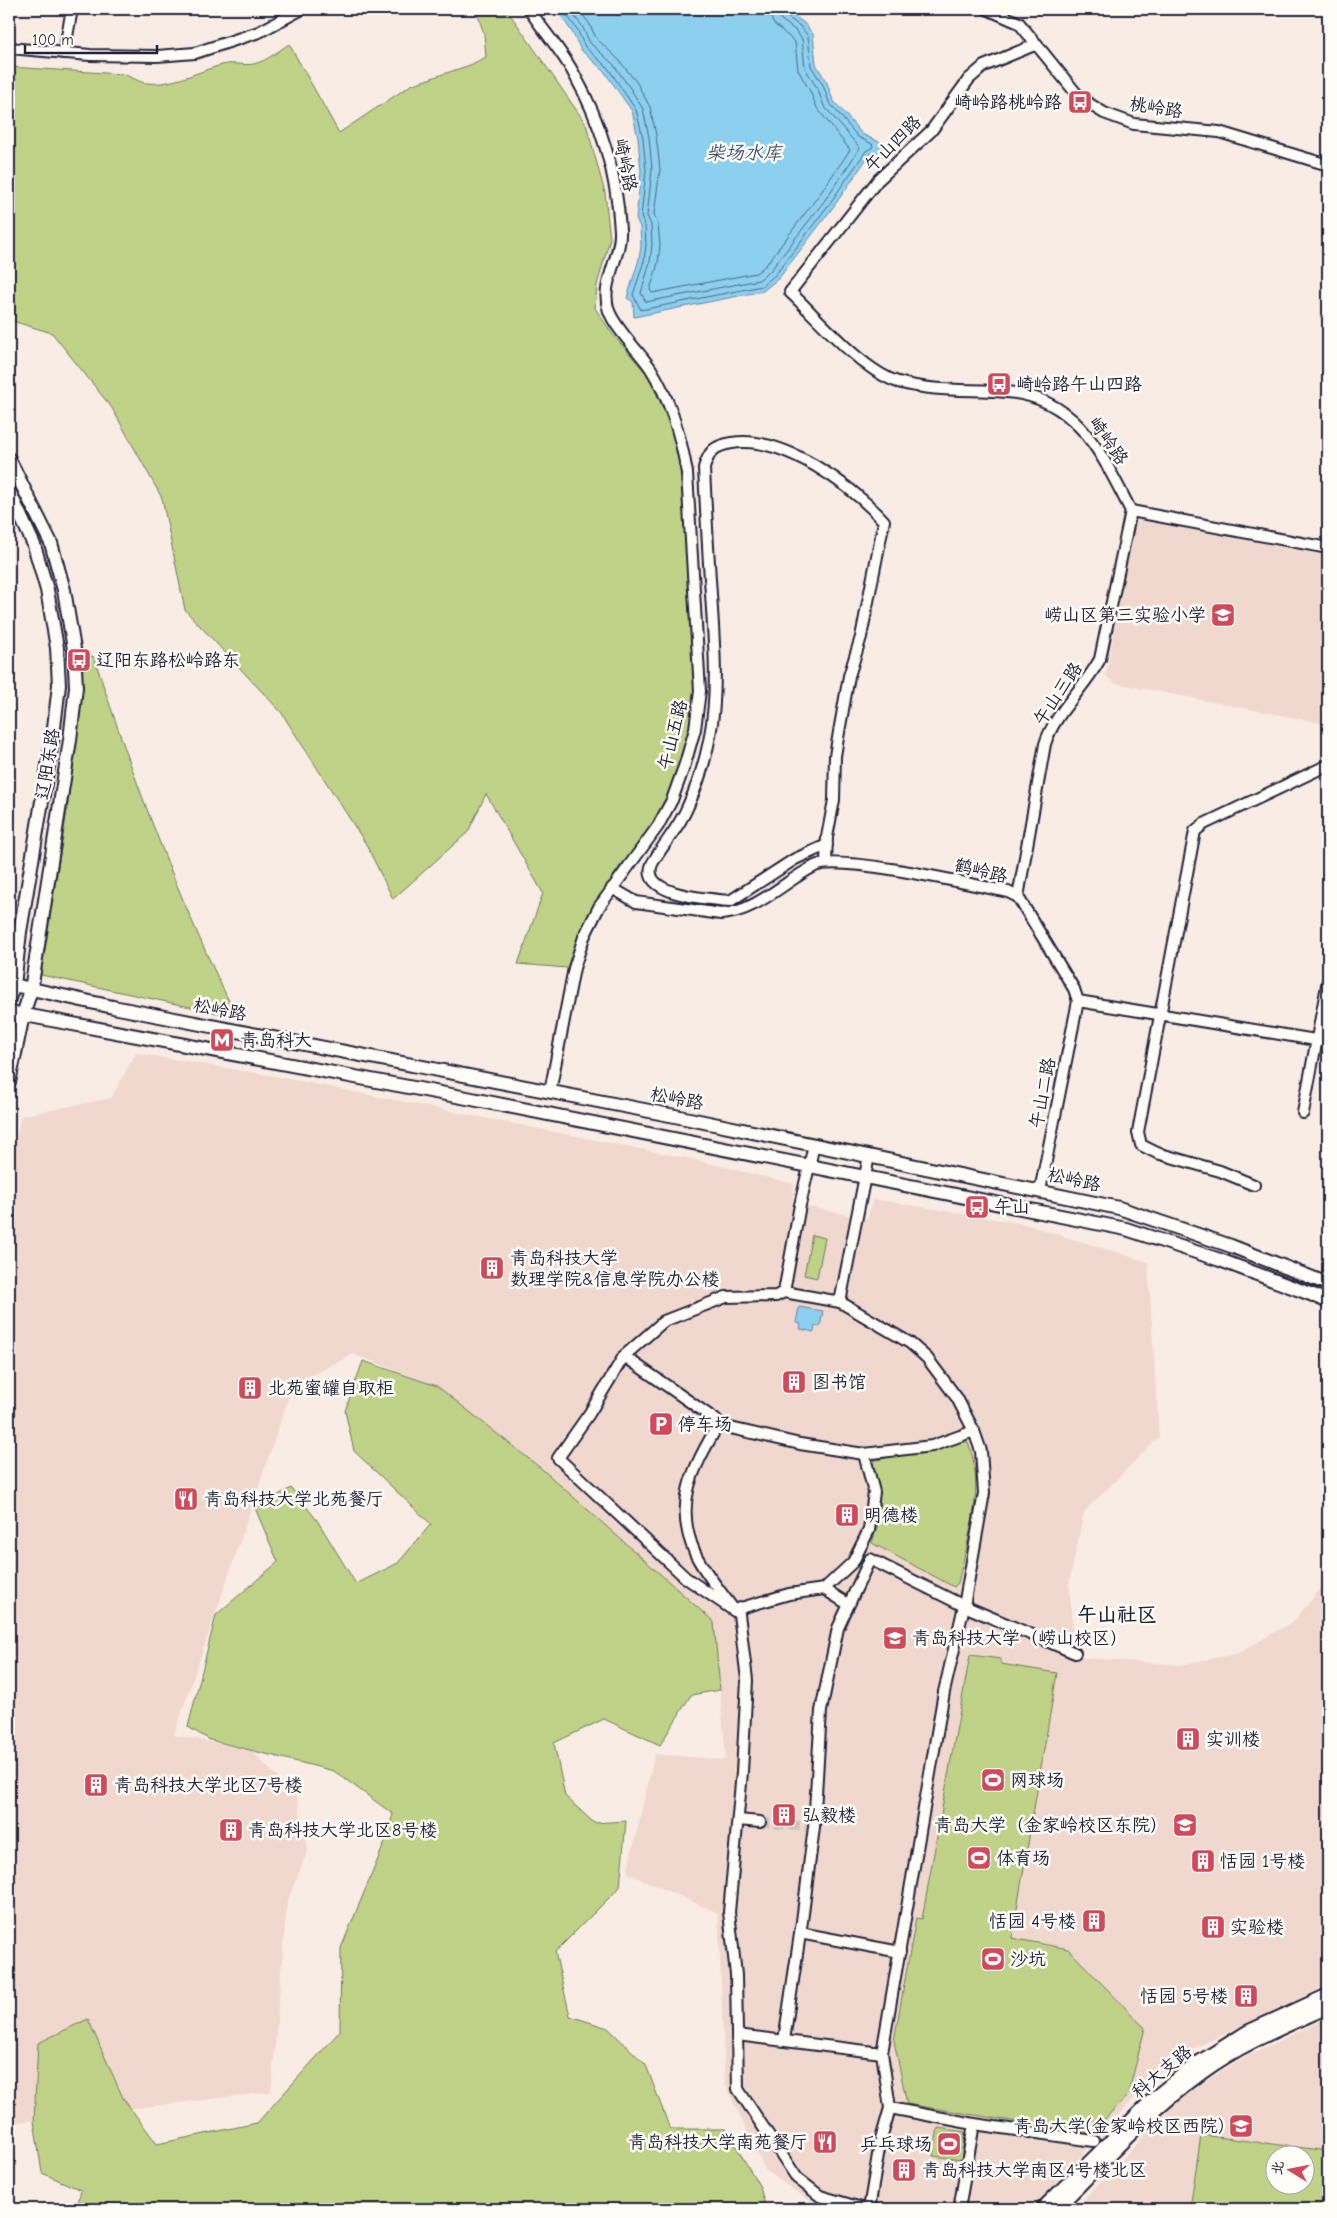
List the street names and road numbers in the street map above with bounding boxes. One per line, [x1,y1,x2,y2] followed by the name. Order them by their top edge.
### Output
[1128,93,1184,123] street label: 桃岭路
[860,111,926,177] street label: 午山四路
[609,136,641,194] street label: 崎岭路
[1084,413,1132,469] street label: 崎岭路
[1029,658,1087,730] street label: 午山三路
[654,698,692,772] street label: 午山五路
[32,727,64,801] street label: 辽阳东路
[952,855,1010,887] street label: 鹤岭路
[191,995,249,1025] street label: 松岭路
[1026,1056,1060,1130] street label: 午山二路
[648,1084,706,1114] street label: 松岭路
[1045,1164,1103,1196] street label: 松岭路
[1128,2041,1196,2103] street label: 科大支路

